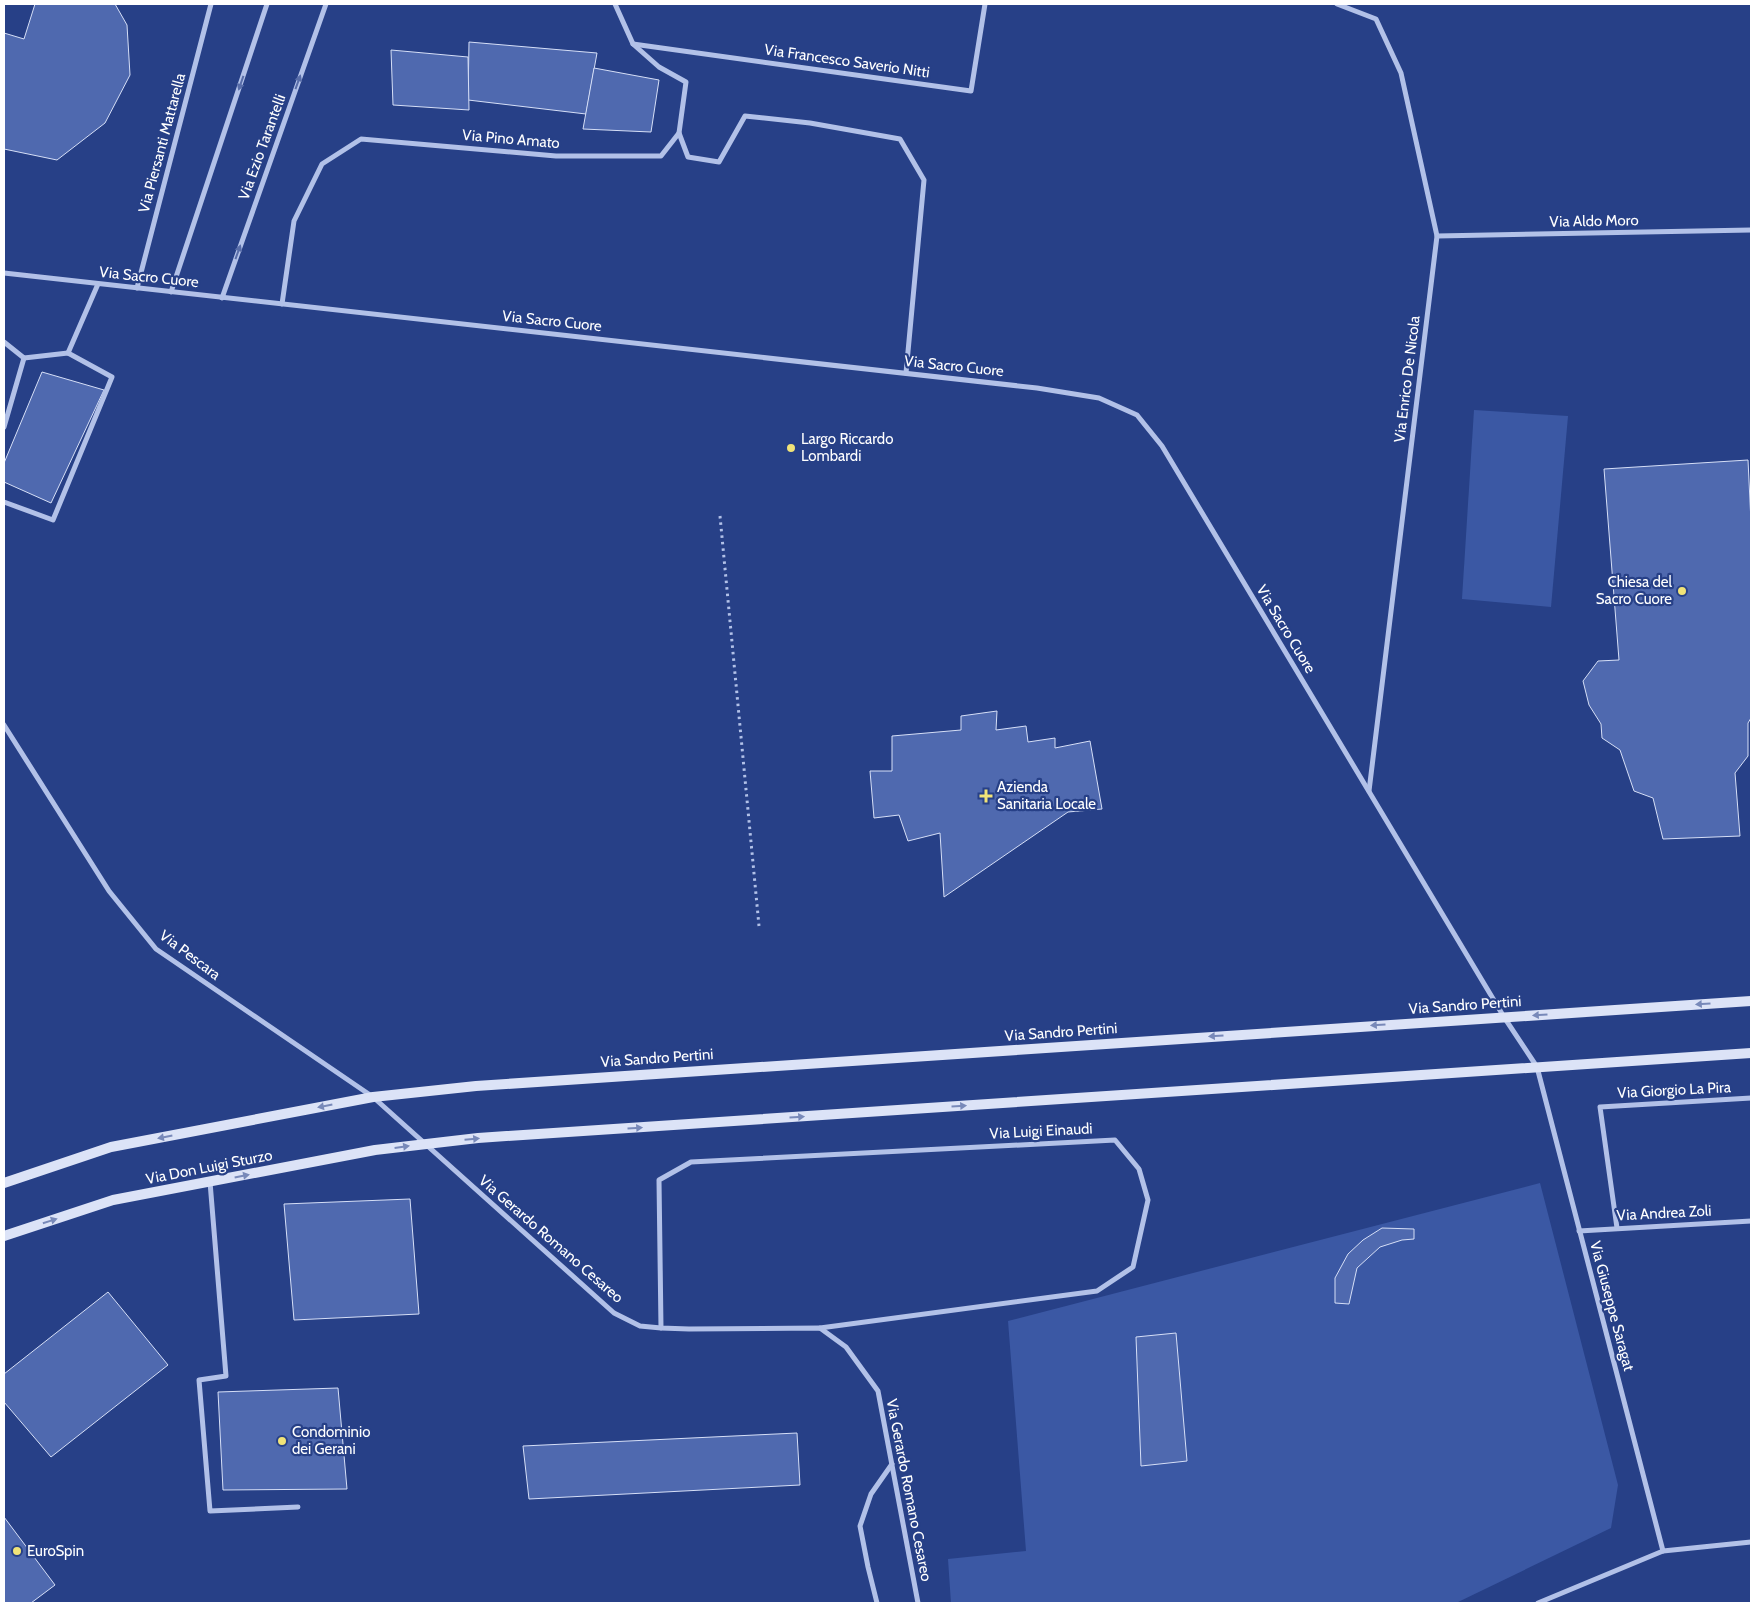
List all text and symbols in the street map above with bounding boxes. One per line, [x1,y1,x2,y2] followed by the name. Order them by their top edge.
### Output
[763,40,931,82] street label: Via Francesco Saverio Nitti
[135,70,190,215] street label: Via Piersanti Mattarella
[294,74,302,89] one-way arrow
[237,76,245,91] one-way arrow
[235,92,289,202] street label: Via Ezio Tarantelli
[461,126,561,152] street label: Via Pino Amato
[1549,211,1639,231] street label: Via Aldo Moro
[235,244,242,259] one-way arrow
[98,263,200,291] street label: Via Sacro Cuore
[501,307,603,335] street label: Via Sacro Cuore
[1390,314,1424,443] street label: Via Enrico De Nicola
[903,352,1005,380] street label: Via Sacro Cuore
[801,430,893,465] place label: Largo Riccardo Lombardi
[785,442,797,454] marker: Largo Riccardo Lombardi
[1596,573,1672,608] place label: Chiesa del Sacro Cuore
[1253,582,1320,677] street label: Via Sacro Cuore
[1676,585,1688,597] marker: Chiesa del Sacro Cuore
[997,778,1096,813] place label: Azienda Sanitaria Locale
[979,789,993,803] marker: Azienda Sanitaria Locale
[156,926,225,984] street label: Via Pescara
[1408,992,1522,1018] street label: Via Sandro Pertini
[1694,1000,1710,1008] one-way arrow
[1532,1011,1548,1019] one-way arrow
[1004,1019,1118,1045] street label: Via Sandro Pertini
[1370,1022,1386,1030] one-way arrow
[1208,1033,1224,1041] one-way arrow
[600,1045,714,1071] street label: Via Sandro Pertini
[1617,1078,1732,1102] street label: Via Giorgio La Pira
[951,1102,967,1110] one-way arrow
[316,1103,332,1111] one-way arrow
[789,1113,805,1121] one-way arrow
[989,1119,1093,1143] street label: Via Luigi Einaudi
[627,1123,643,1131] one-way arrow
[157,1133,173,1141] one-way arrow
[465,1135,481,1143] one-way arrow
[394,1143,410,1151] one-way arrow
[144,1146,274,1188] street label: Via Don Luigi Sturzo
[475,1171,627,1307] street label: Via Gerardo Romano Cesareo
[234,1172,249,1180] one-way arrow
[1616,1202,1712,1224] street label: Via Andrea Zoli
[43,1217,58,1225] one-way arrow
[1586,1239,1638,1373] street label: Via Giuseppe Saragat
[882,1397,936,1583] street label: Via Gerardo Romano Cesareo
[292,1423,370,1458] place label: Condominio dei Gerani
[276,1435,288,1447] marker: Condominio dei Gerani
[27,1542,84,1560] place label: EuroSpin
[11,1545,23,1557] marker: EuroSpin

